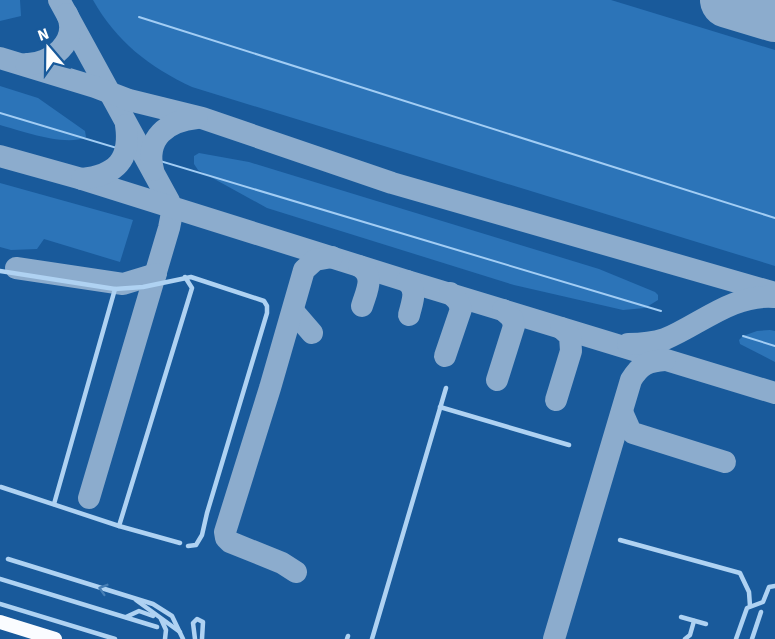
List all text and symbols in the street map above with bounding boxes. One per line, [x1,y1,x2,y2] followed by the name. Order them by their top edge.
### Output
[18,18,78,78] north arrow
[34,23,52,47] text: N
[98,584,109,596] one-way arrow

